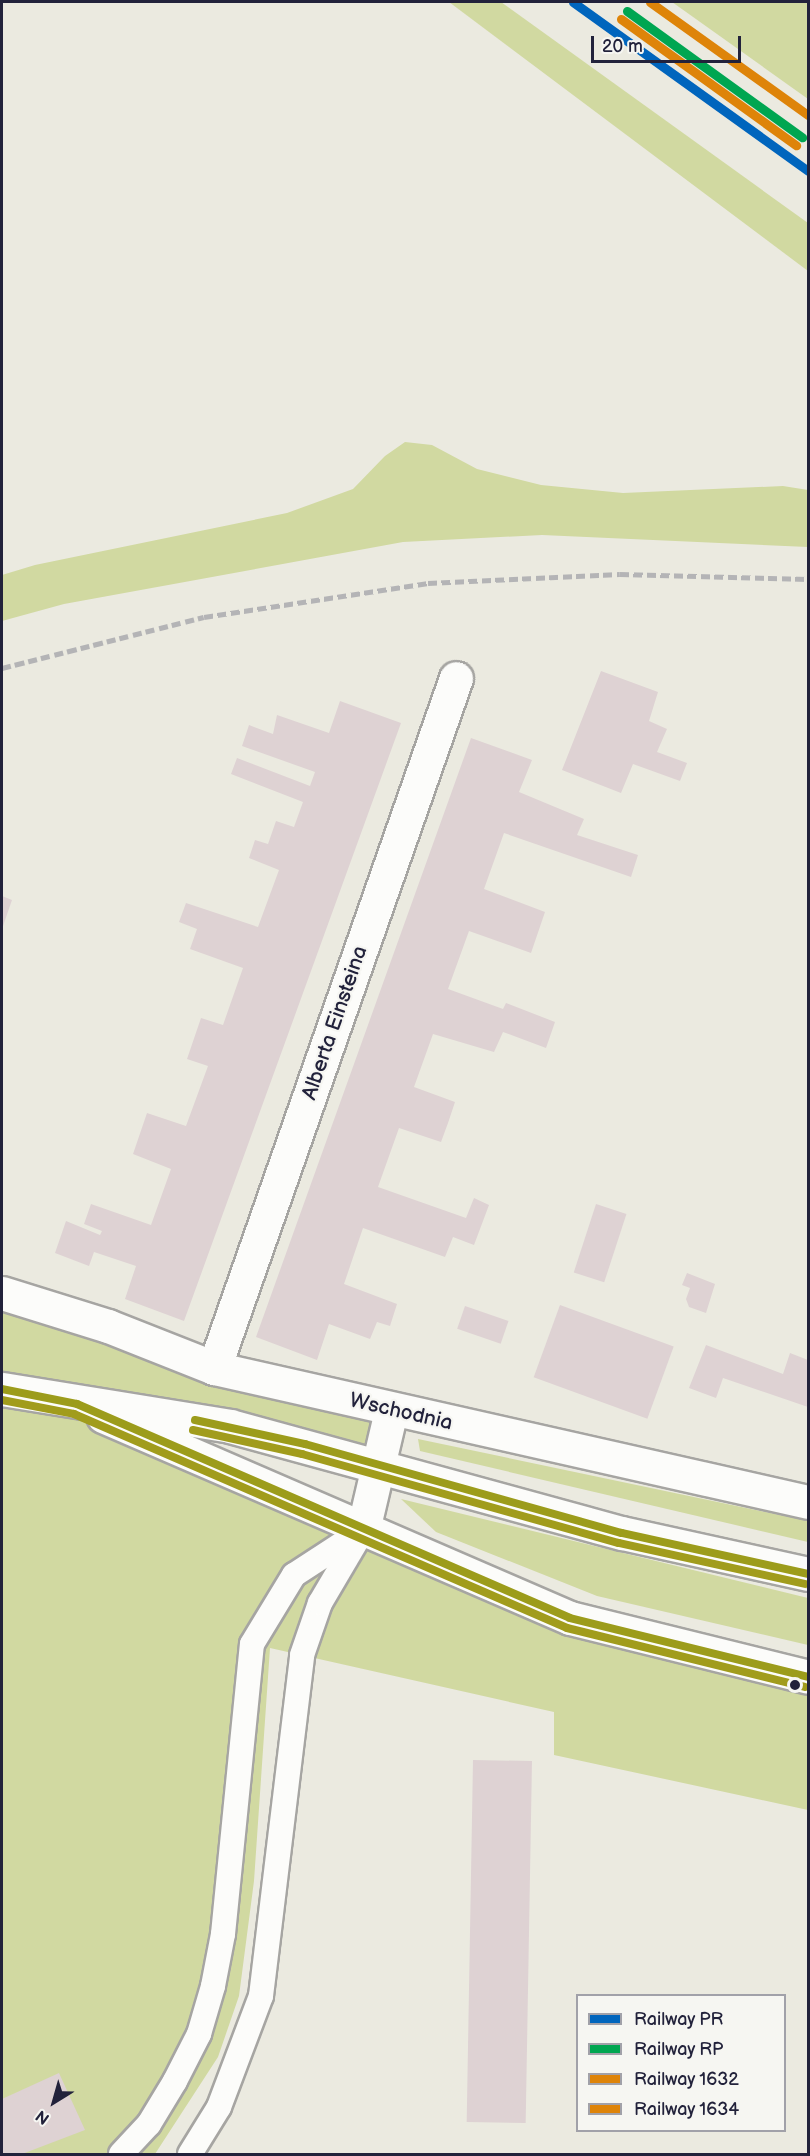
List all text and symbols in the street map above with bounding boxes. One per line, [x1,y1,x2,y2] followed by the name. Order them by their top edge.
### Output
[594,24,744,62] scale bar
[602,36,643,57] text: 20 m
[297,943,373,1103] street label: Alberta Einsteina
[347,1388,455,1436] street label: Wschodnia
[789,1679,801,1691] unlabelled marker
[576,1994,786,2132] legend
[634,2009,723,2030] text: Railway PR
[634,2039,723,2060] text: Railway RP
[634,2069,739,2090] text: Railway 1632
[24,2072,84,2132] north arrow
[634,2099,739,2120] text: Railway 1634
[32,2106,53,2128] text: N

